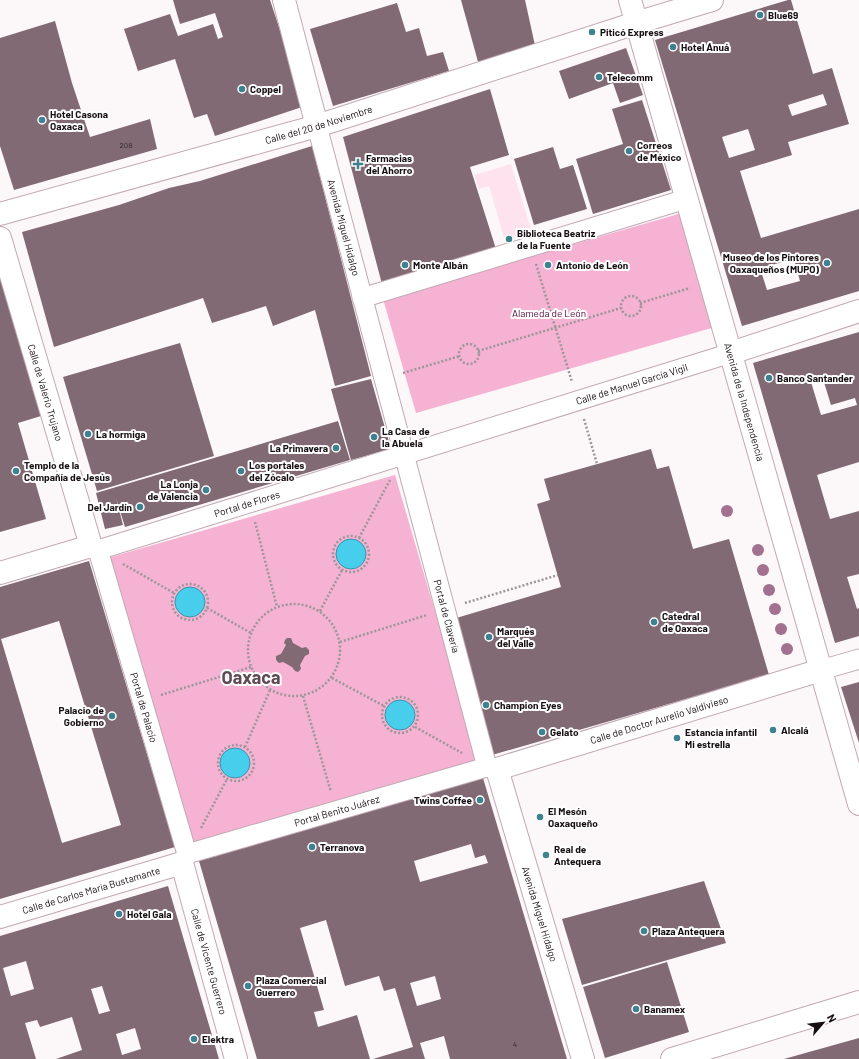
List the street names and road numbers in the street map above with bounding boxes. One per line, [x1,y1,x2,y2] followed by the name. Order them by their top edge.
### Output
[264,103,374,146] street label: Calle del 20 de Noviembre
[325,178,362,277] street label: Avenida Miguel Hidalgo
[722,341,767,463] street label: Avenida de la Independencia
[26,343,66,442] street label: Calle de Valerio Trujano
[574,361,689,407] street label: Calle de Manuel García Vigil
[213,488,281,519] street label: Portal de Flores
[432,578,462,654] street label: Portal de Clavería
[128,671,160,744] street label: Portal de Palacio
[589,693,730,746] street label: Calle de Doctor Aurelio Valdivieso
[293,792,381,829] street label: Portal Benito Juárez
[21,864,161,916] street label: Calle de Carlos María Bustamante
[520,865,560,963] street label: Avenida Miguel Hidalgo
[189,907,229,1016] street label: Calle de Vicente Guerrero

